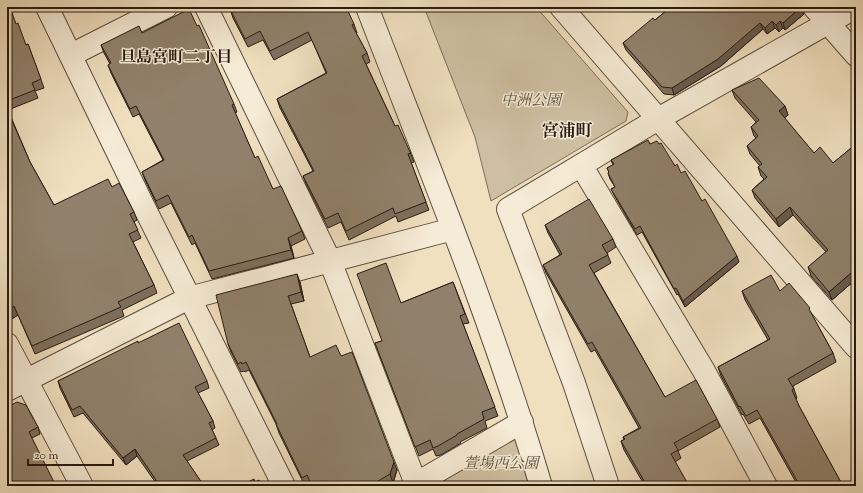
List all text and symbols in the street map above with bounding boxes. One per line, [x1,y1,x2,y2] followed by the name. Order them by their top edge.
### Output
[120,47,232,70] district label: 旦島宮町二丁目
[501,91,564,112] park label: 中洲公園
[542,120,593,144] district label: 宮浦町
[28,441,113,467] scale bar
[34,447,59,465] text: 20 m
[463,454,541,475] park label: 萱場西公園

